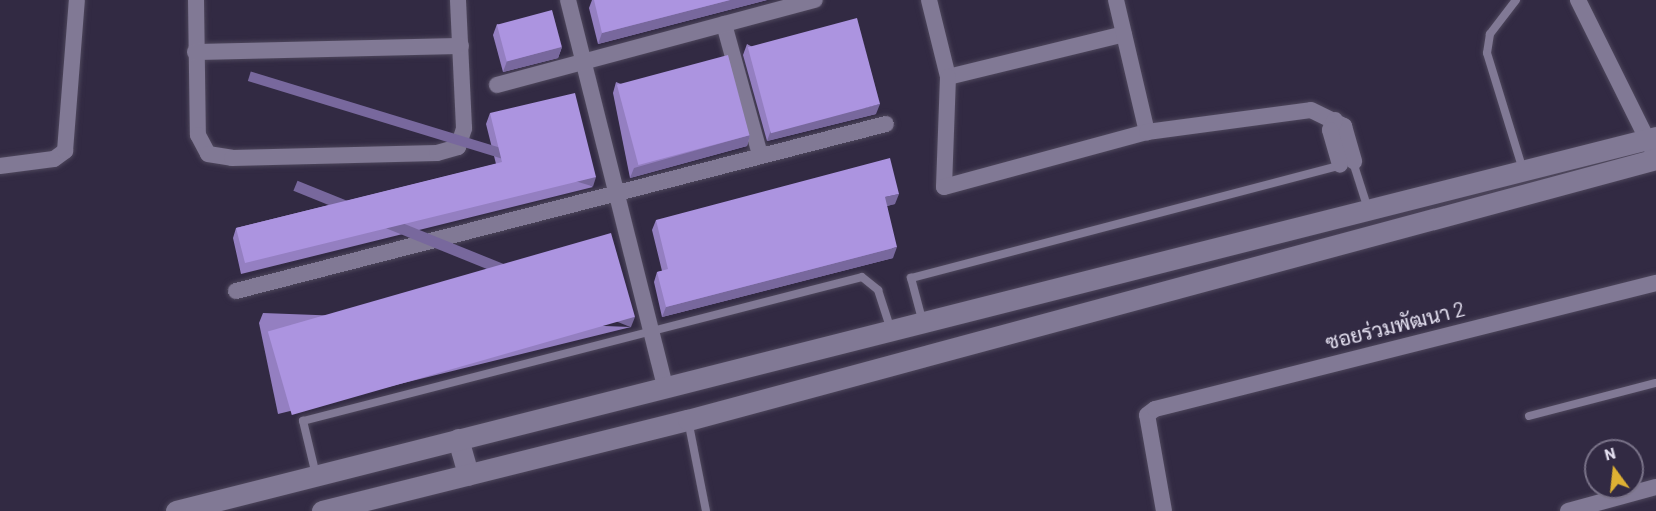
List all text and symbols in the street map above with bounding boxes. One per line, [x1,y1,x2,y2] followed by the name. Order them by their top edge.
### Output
[1323,296,1467,354] street label: ซอยร่วมพัฒนา 2
[1584,439,1644,499] north arrow
[1602,443,1617,464] text: N

